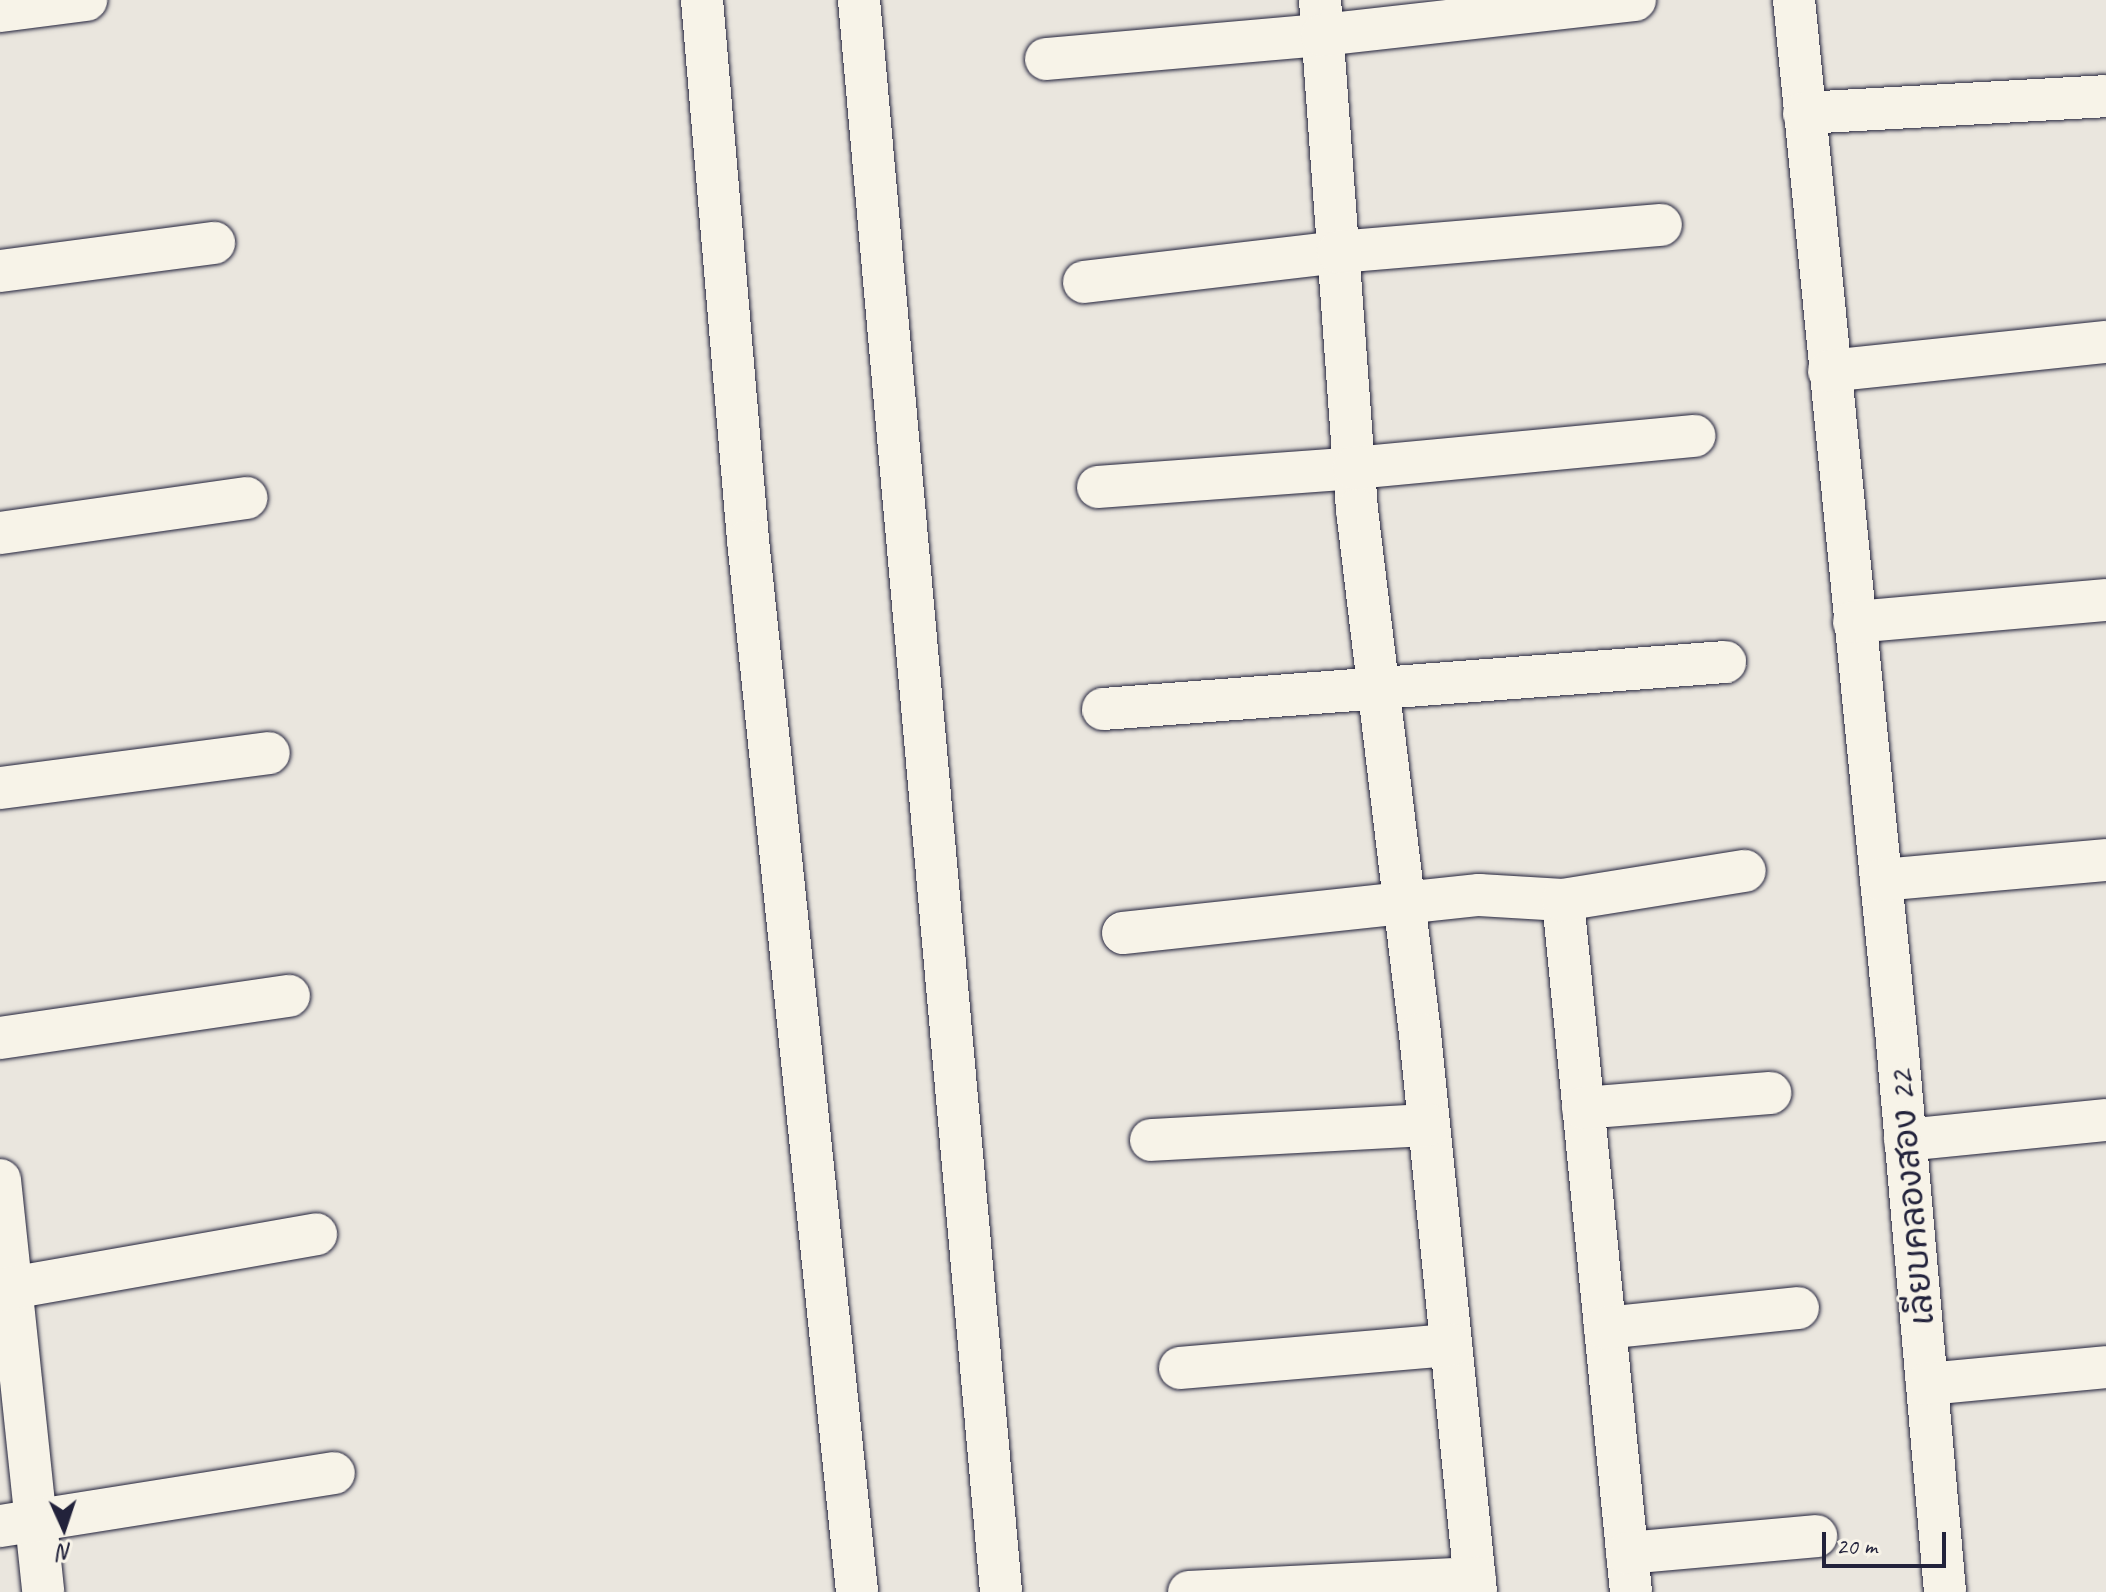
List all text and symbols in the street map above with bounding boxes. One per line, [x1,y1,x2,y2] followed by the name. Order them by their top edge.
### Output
[1880,1069,1942,1327] street label: เลียบคลองสอง 22
[24,1488,104,1568] north arrow
[1826,1516,1950,1566] scale bar
[1836,1531,1877,1561] text: 20 m
[58,1538,73,1566] text: N

